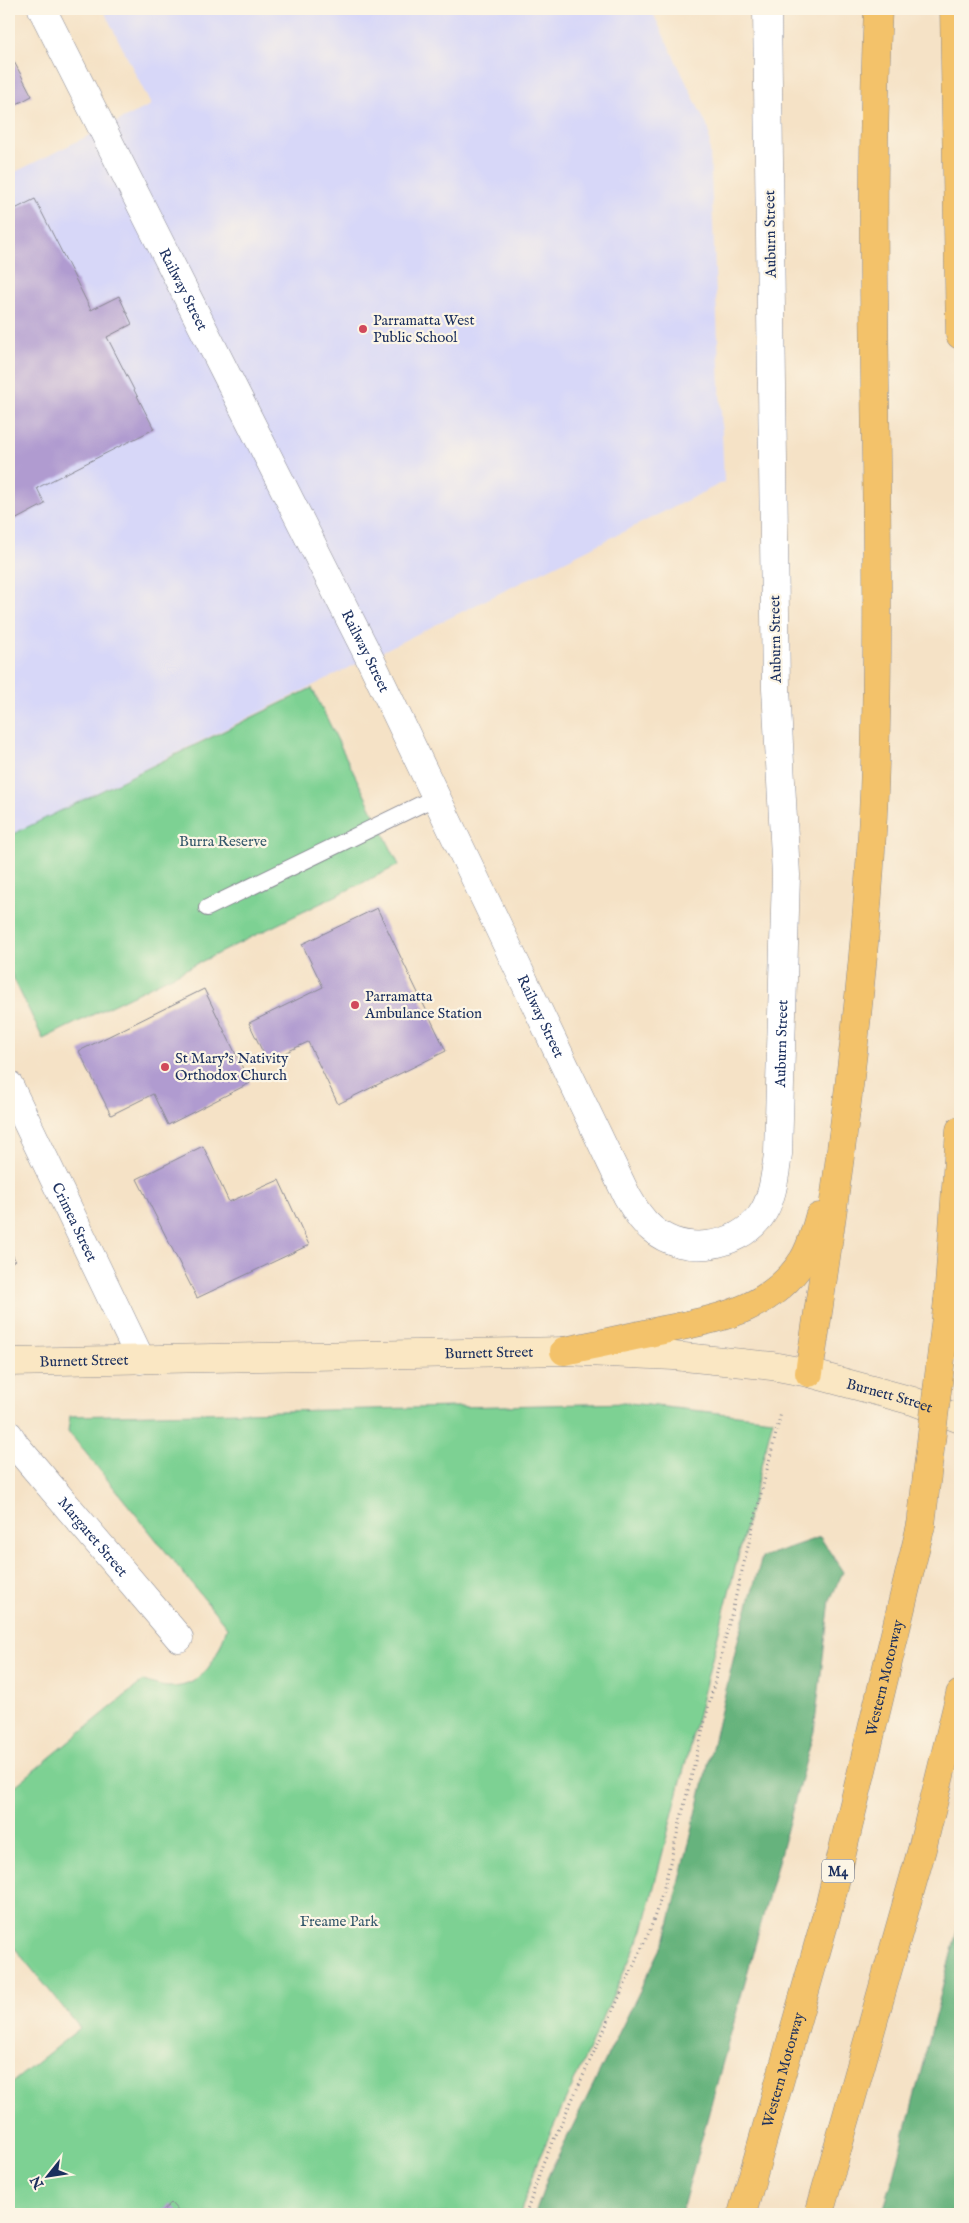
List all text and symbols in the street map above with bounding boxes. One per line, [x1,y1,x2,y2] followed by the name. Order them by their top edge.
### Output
[760,190,781,279] street label: Auburn Street
[154,245,212,334] street label: Railway Street
[373,311,475,347] place label: Parramatta West Public School
[357,323,369,335] marker: Parramatta West Public School
[765,595,786,684] street label: Auburn Street
[337,607,394,696] street label: Railway Street
[179,832,267,851] park label: Burra Reserve
[513,972,568,1061] street label: Railway Street
[364,987,482,1023] place label: Parramatta Ambulance Station
[349,999,361,1011] marker: Parramatta Ambulance Station
[771,999,792,1089] street label: Auburn Street
[175,1049,289,1085] place label: St Mary's Nativity Orthodox Church
[159,1061,171,1073] marker: St Mary's Nativity Orthodox Church
[47,1180,101,1265] street label: Crimea Street
[444,1343,534,1363] street label: Burnett Street
[39,1351,129,1371] street label: Burnett Street
[844,1374,935,1418] street label: Burnett Street
[53,1493,132,1581] street label: Margaret Street
[862,1617,908,1738] street label: Western Motorway
[822,1860,854,1882] road number: M4
[300,1912,379,1931] park label: Freame Park
[758,2009,809,2130] street label: Western Motorway
[22,2150,72,2200] north arrow
[27,2172,49,2193] text: N

